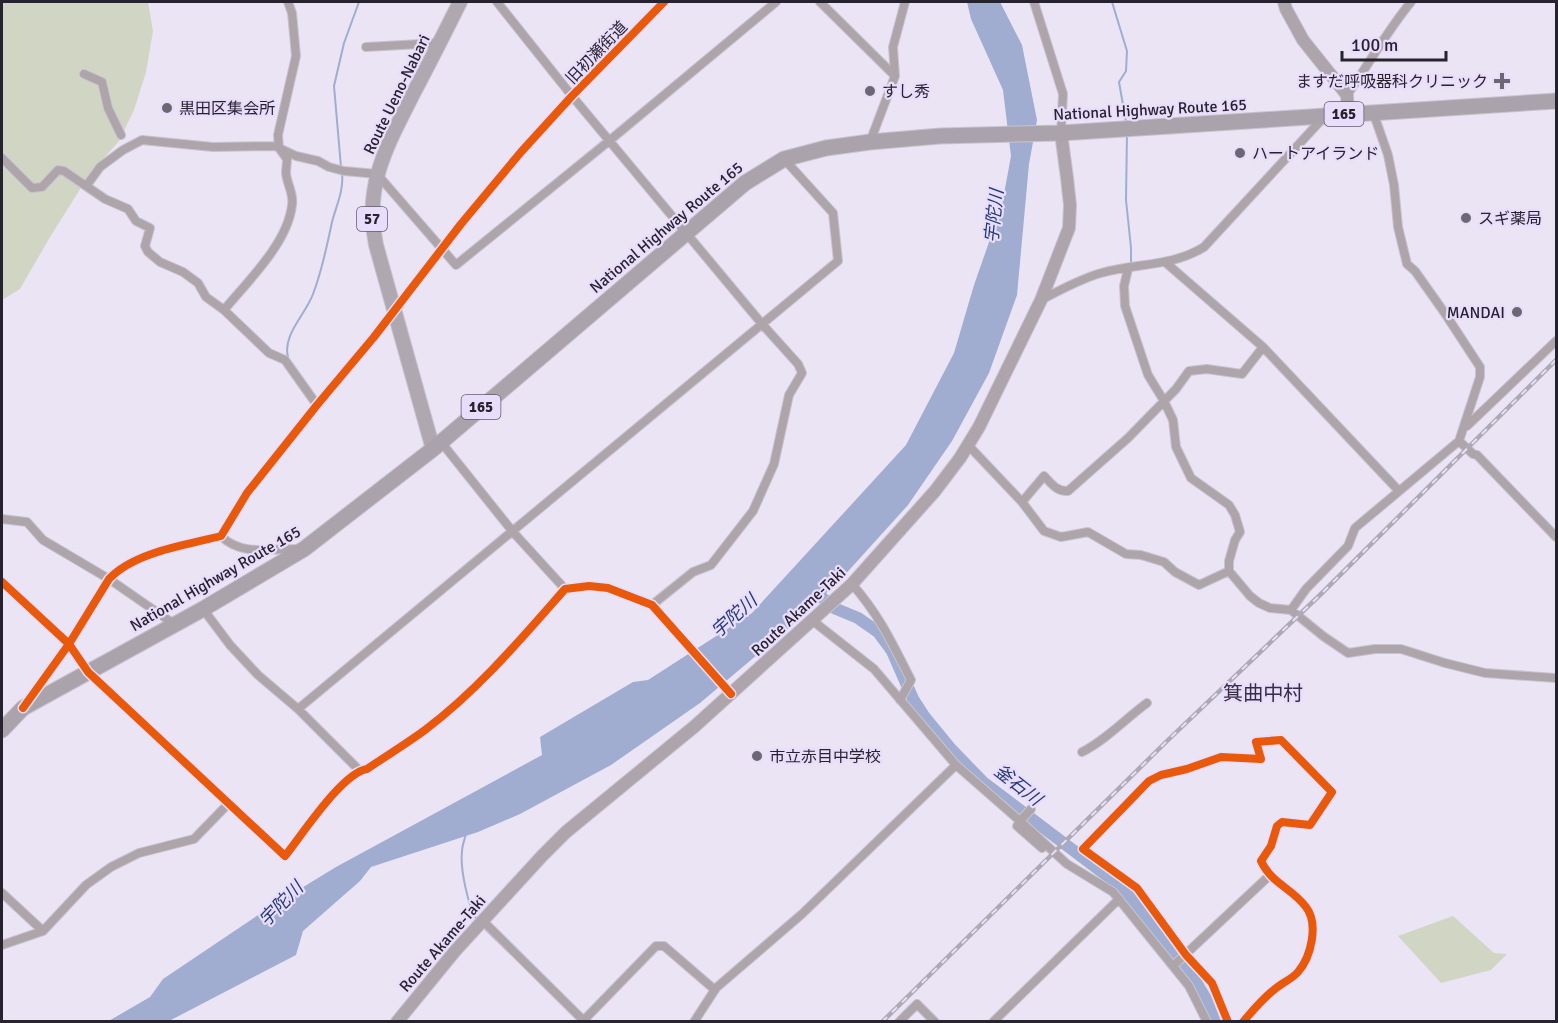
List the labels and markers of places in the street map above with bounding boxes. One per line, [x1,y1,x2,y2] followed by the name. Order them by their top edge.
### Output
[1296,72,1488,92] place label: ますだ呼吸器科クリニック
[1493,72,1511,90] marker: ますだ呼吸器科クリニック
[882,82,930,102] place label: すし秀
[863,84,877,98] marker: すし秀
[179,99,275,119] place label: 黒田区集会所
[160,101,174,115] marker: 黒田区集会所
[1252,144,1379,164] place label: ハートアイランド
[1233,146,1247,160] marker: ハートアイランド
[1478,209,1542,229] place label: スギ薬局
[1459,211,1473,225] marker: スギ薬局
[1447,303,1505,323] place label: MANDAI
[1510,305,1524,319] marker: MANDAI
[769,747,881,767] place label: 市立赤目中学校
[750,749,764,763] marker: 市立赤目中学校

